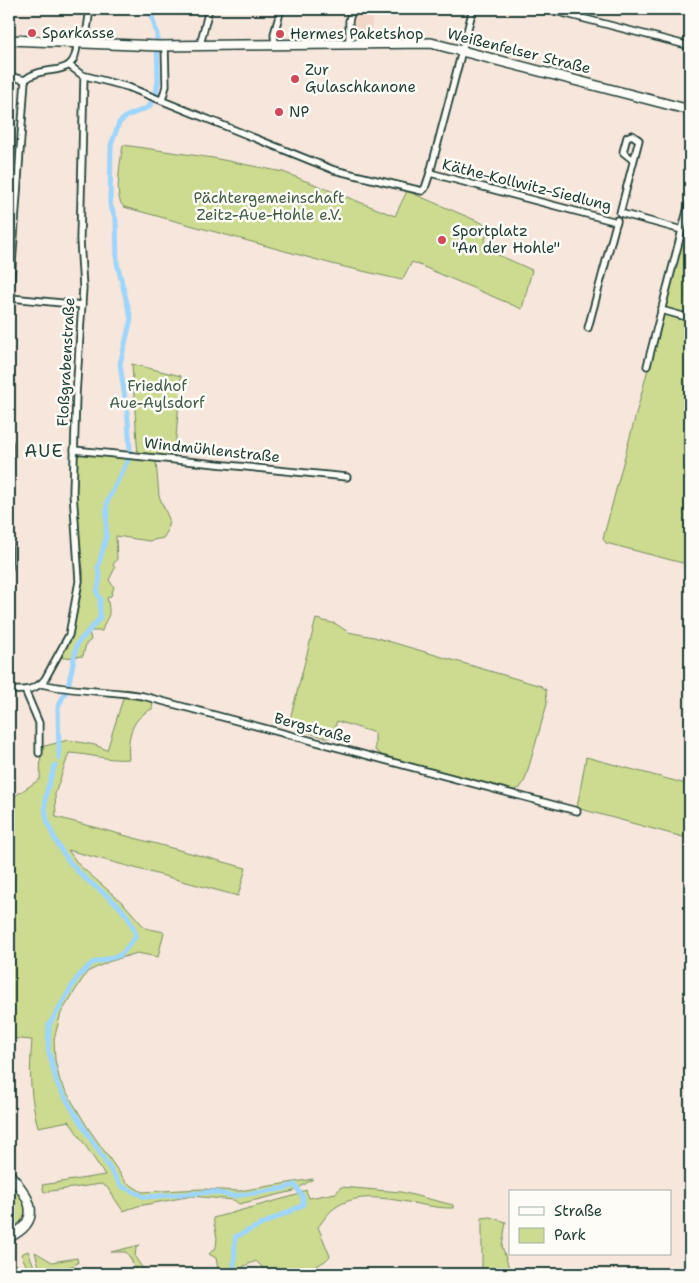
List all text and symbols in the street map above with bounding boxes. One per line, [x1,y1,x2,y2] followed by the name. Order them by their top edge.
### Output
[42,23,114,43] place label: Sparkasse
[445,23,593,79] street label: Weißenfelser Straße
[290,24,423,44] place label: Hermes Paketshop
[26,27,38,39] marker: Sparkasse
[274,28,286,40] marker: Hermes Paketshop
[305,60,416,97] place label: Zur Gulaschkanone
[289,73,301,85] marker: Zur Gulaschkanone
[289,102,309,122] place label: NP
[273,106,285,118] marker: NP
[440,154,614,216] street label: Käthe-Kollwitz-Siedlung
[193,188,345,225] park label: Pächtergemeinschaft Zeitz-Aue-Hohle e.V.
[452,221,560,258] place label: Sportplatz "An der Hohle"
[436,234,448,246] marker: Sportplatz "An der Hohle"
[53,297,79,427] street label: Floßgrabenstraße
[109,376,205,413] park label: Friedhof Aue-Aylsdorf
[143,433,281,467] street label: Windmühlenstraße
[24,439,64,463] district label: AUE
[272,708,354,748] street label: Bergstraße
[509,1190,672,1256] legend
[554,1201,602,1221] text: Straße
[554,1225,586,1245] text: Park

